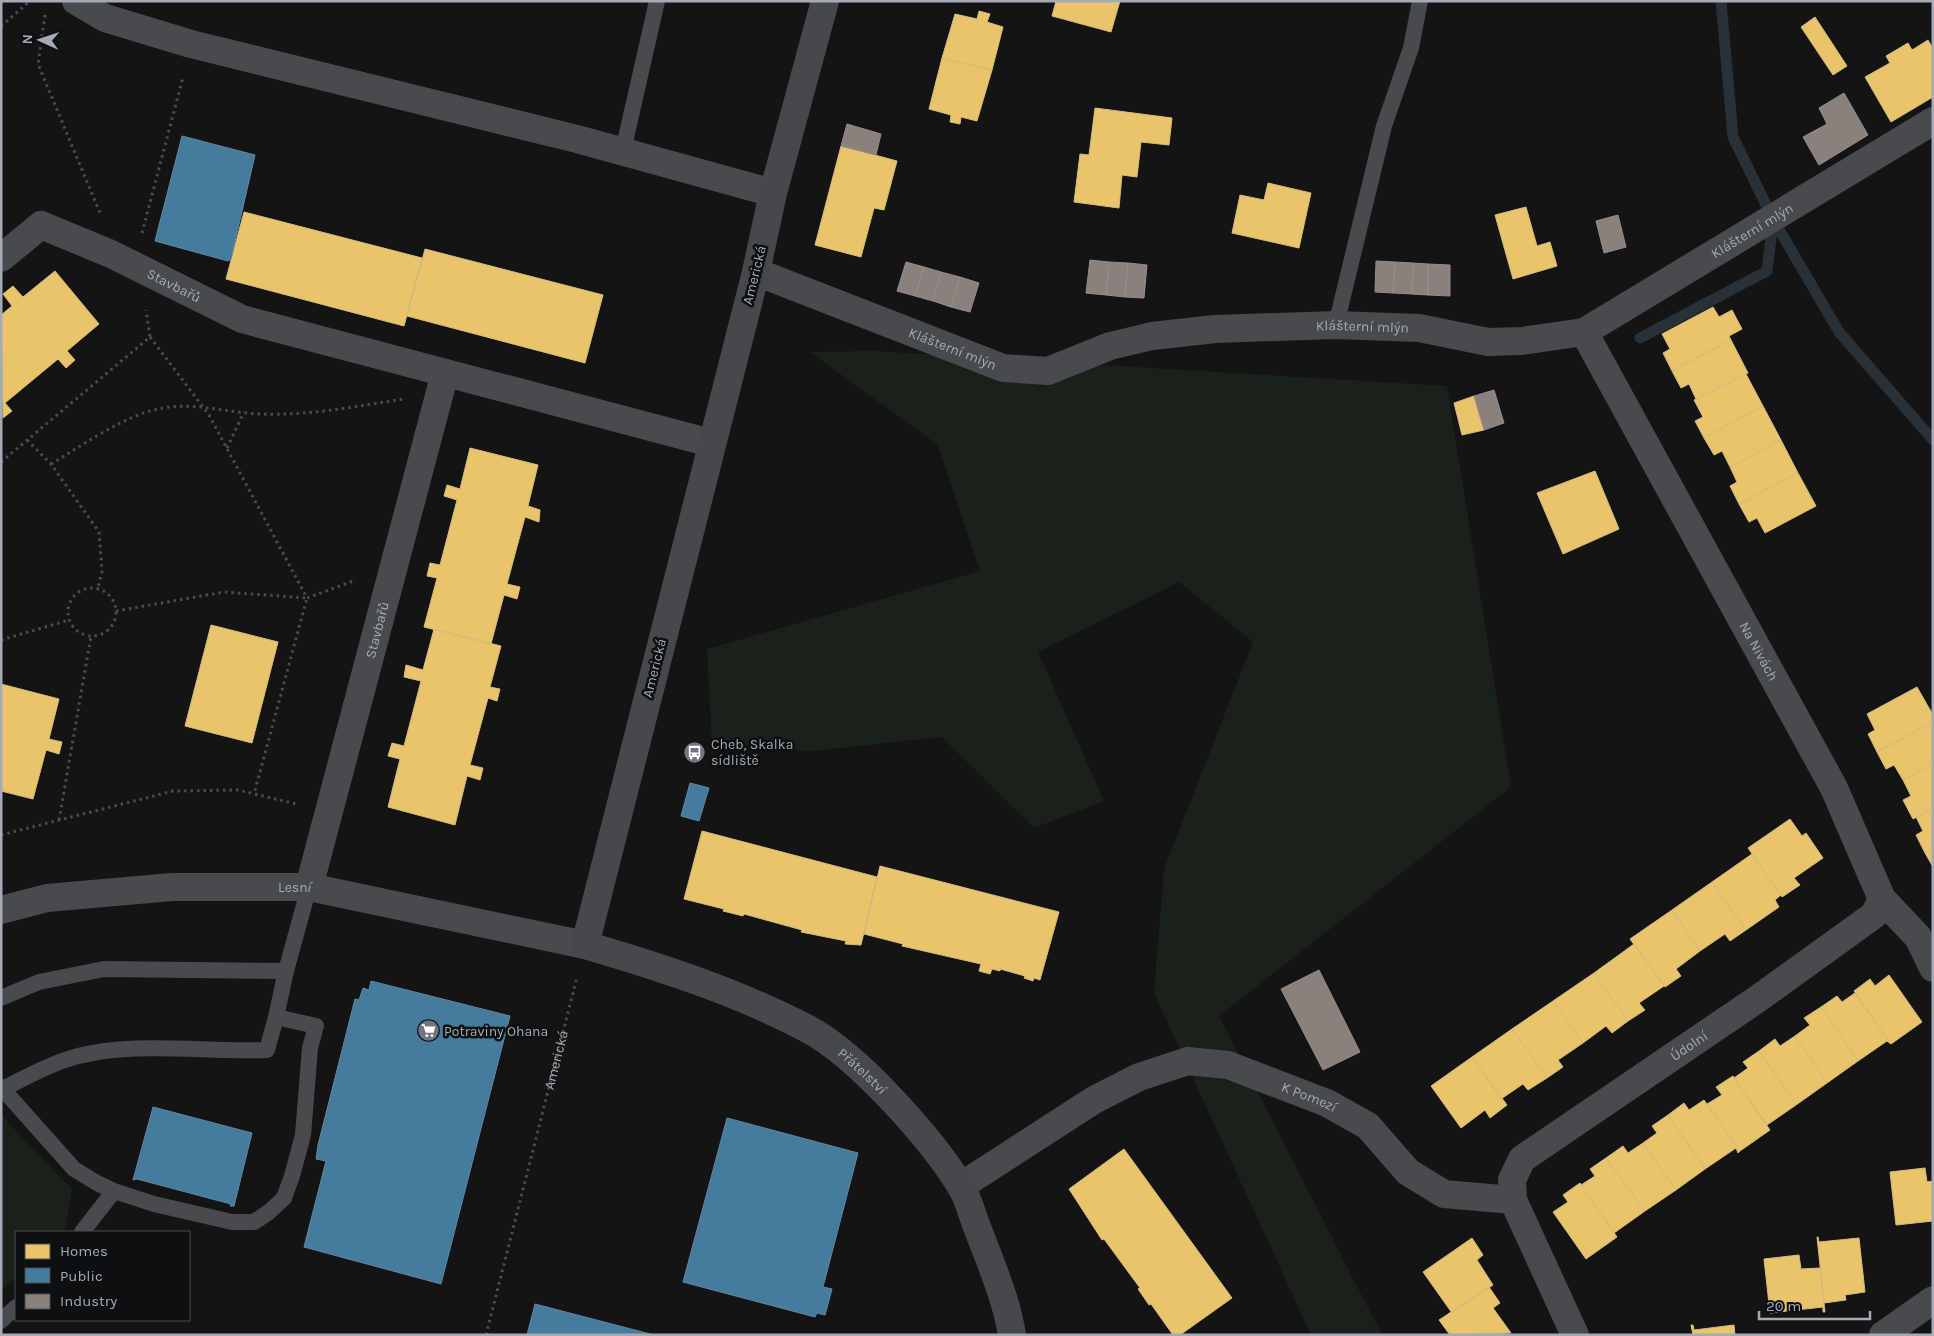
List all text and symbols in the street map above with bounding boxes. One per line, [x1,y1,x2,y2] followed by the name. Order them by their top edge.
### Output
[15,15,65,65] north arrow
[19,34,36,45] text: N
[1708,200,1796,262] street label: Klášterní mlýn
[739,244,770,306] street label: Americká
[144,265,204,306] street label: Stavbařů
[1316,317,1409,337] street label: Klášterní mlýn
[906,324,999,374] street label: Klášterní mlýn
[362,600,393,660] street label: Stavbařů
[1736,619,1782,684] street label: Na Nivách
[639,637,670,699] street label: Americká
[711,736,793,769] place label: Cheb, Skalka sídliště
[683,740,707,764] bus stop icon: Cheb, Skalka sídliště
[278,879,314,897] street label: Lesní
[416,1019,440,1043] supermarket icon: Potraviny Ohana
[444,1023,548,1040] place label: Potraviny Ohana
[1667,1027,1712,1065] street label: Údolní
[541,1028,572,1091] street label: Americká
[834,1045,891,1099] street label: Přátelství
[1279,1078,1341,1116] street label: K Pomezí
[15,1231,190,1321] legend
[60,1242,108,1260] text: Homes
[60,1267,103,1285] text: Public
[1759,1288,1870,1320] scale bar
[60,1292,117,1310] text: Industry
[1766,1297,1801,1315] text: 20 m

